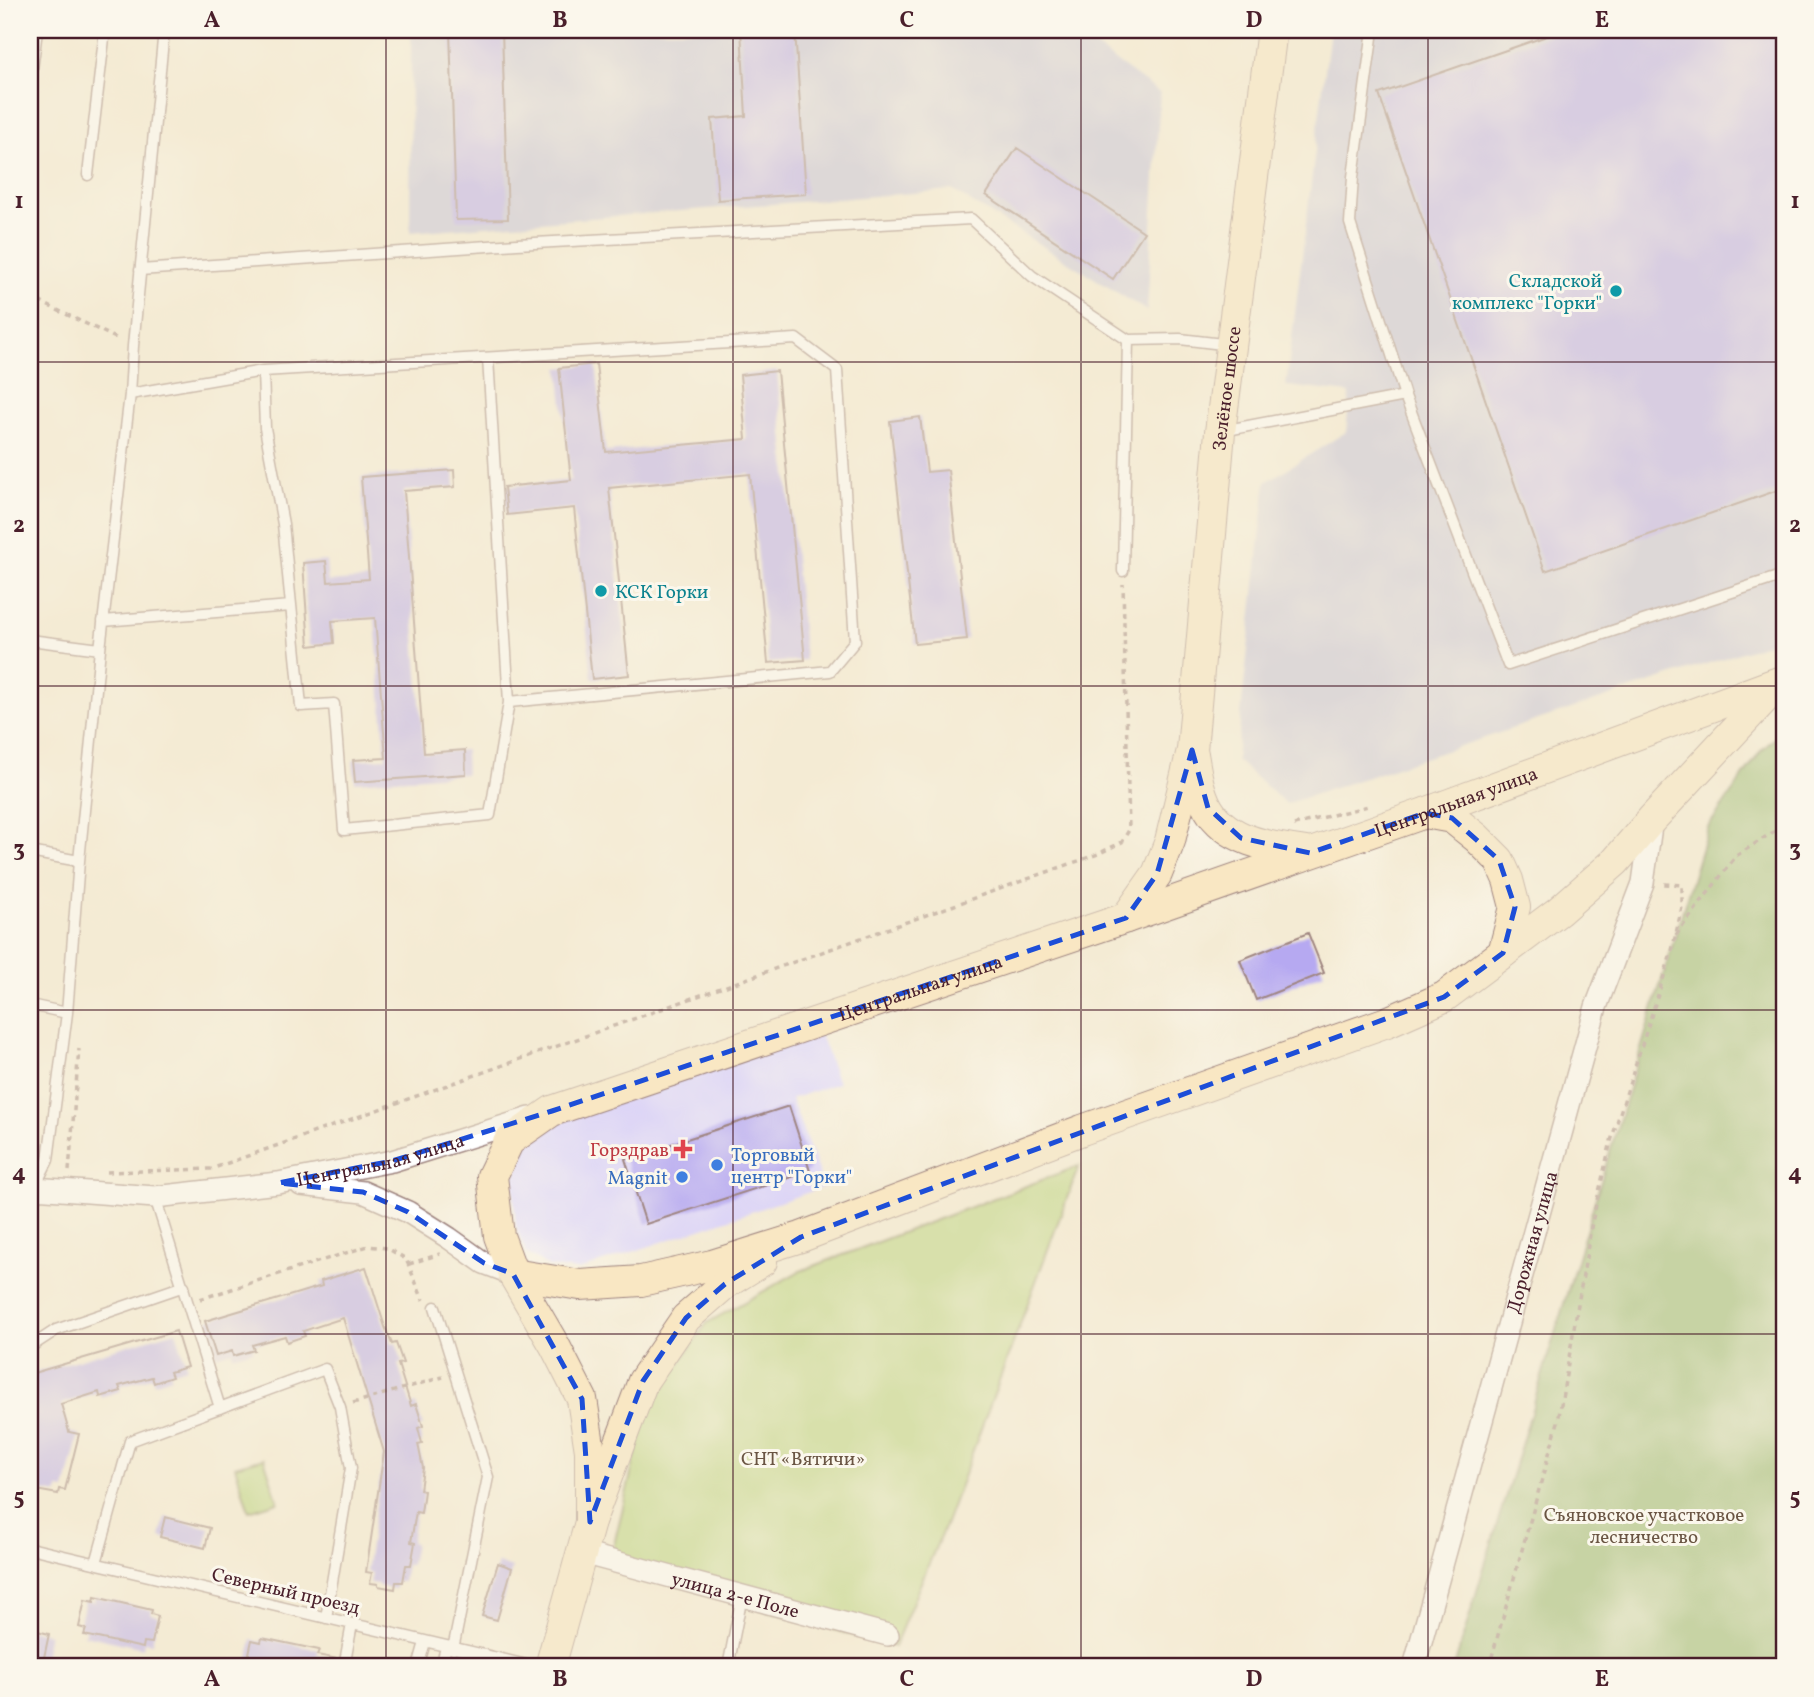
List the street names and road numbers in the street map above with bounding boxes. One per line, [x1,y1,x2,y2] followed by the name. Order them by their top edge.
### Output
[1207,325,1249,452] street label: Зелёное шоссе
[1371,761,1542,845] street label: Центральная улица
[835,949,1006,1029] street label: Центральная улица
[294,1128,468,1194] street label: Центральная улица
[1501,1168,1565,1317] street label: Дорожная улица
[209,1562,362,1622] street label: Северный проезд
[668,1567,802,1626] street label: улица 2-е Поле

